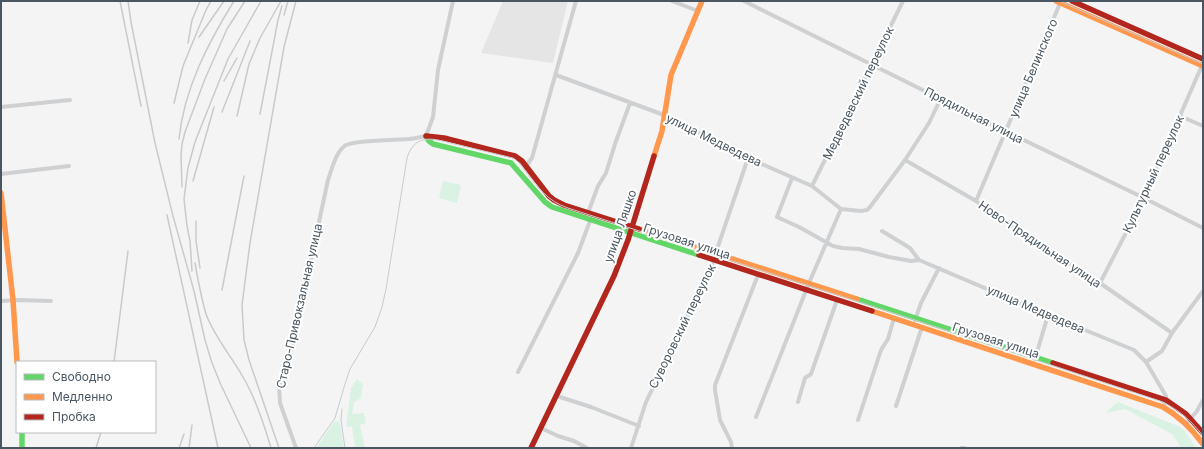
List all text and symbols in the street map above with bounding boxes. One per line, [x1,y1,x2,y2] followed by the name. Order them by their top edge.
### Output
[1005,16,1061,120] street label: улица Белинского
[819,23,897,162] street label: Медведевский переулок
[922,84,1026,146] street label: Прядильная улица
[664,110,764,170] street label: улица Медведева
[1119,112,1187,235] street label: Культурный переулок
[600,187,640,265] street label: улица Ляшко
[976,197,1104,291] street label: Ново-Прядильная улица
[642,220,732,262] street label: Грузовая улица
[273,222,325,390] street label: Старо-Привокзальная улица
[645,261,719,391] street label: Суворовский переулок
[985,282,1087,336] street label: улица Медведева
[951,319,1041,361] street label: Грузовая улица
[16,361,156,433] legend
[52,369,111,384] text: Свободно
[52,389,113,404] text: Медленно
[52,409,96,424] text: Пробка

